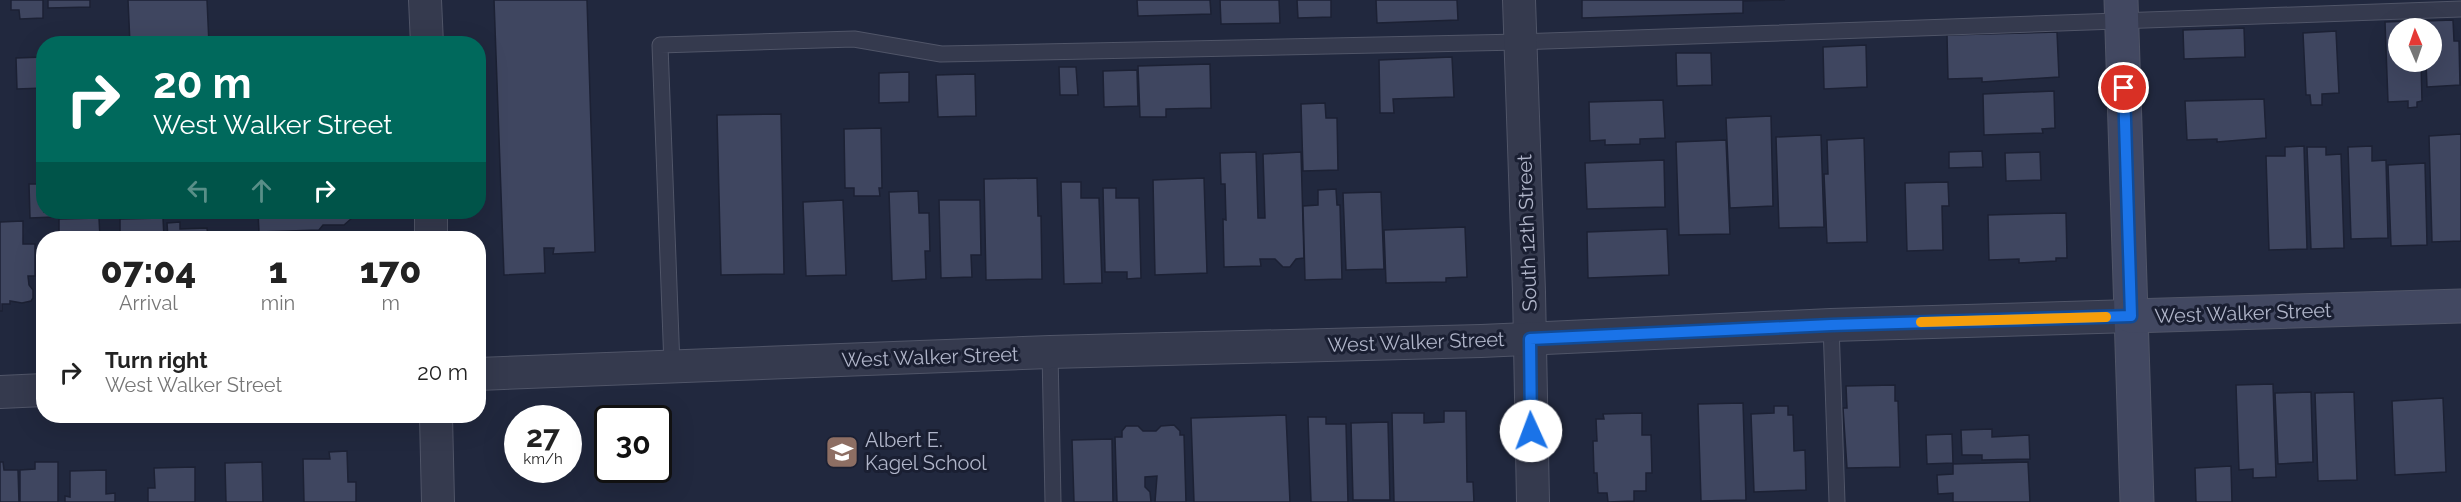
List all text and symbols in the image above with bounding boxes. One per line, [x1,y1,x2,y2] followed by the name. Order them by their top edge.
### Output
[2388,18,2442,72] north arrow
[2388,18,2442,72] map controls
[153,59,252,108] text: 20 m
[54,60,132,138] icon: right
[2098,62,2149,113] pin
[2107,71,2140,104] icon: arrive
[153,109,392,140] text: West Walker Street
[1512,154,1542,312] street label: South 12th Street
[182,174,215,207] icon: left
[245,174,278,207] icon: ahead
[308,174,341,207] icon: right
[101,249,196,291] text: 07:04
[269,249,287,291] text: 1
[360,249,421,291] text: 170
[119,291,178,315] text: Arrival
[261,291,295,315] text: min
[381,291,400,315] text: m
[2154,298,2332,328] street label: West Walker Street
[1327,327,1505,357] street label: West Walker Street
[841,342,1019,372] street label: West Walker Street
[105,347,208,373] text: Turn right
[54,356,87,389] icon: right
[417,359,468,385] text: 20 m
[105,373,282,397] text: West Walker Street
[1499,399,1563,463] position arrow
[594,405,672,483] speed limit sign: 30
[526,419,560,454] text: 27
[865,428,987,475] place label: Albert E. Kagel School
[824,434,860,470] school or university icon: Albert E. Kagel School
[523,450,563,468] text: km/h

